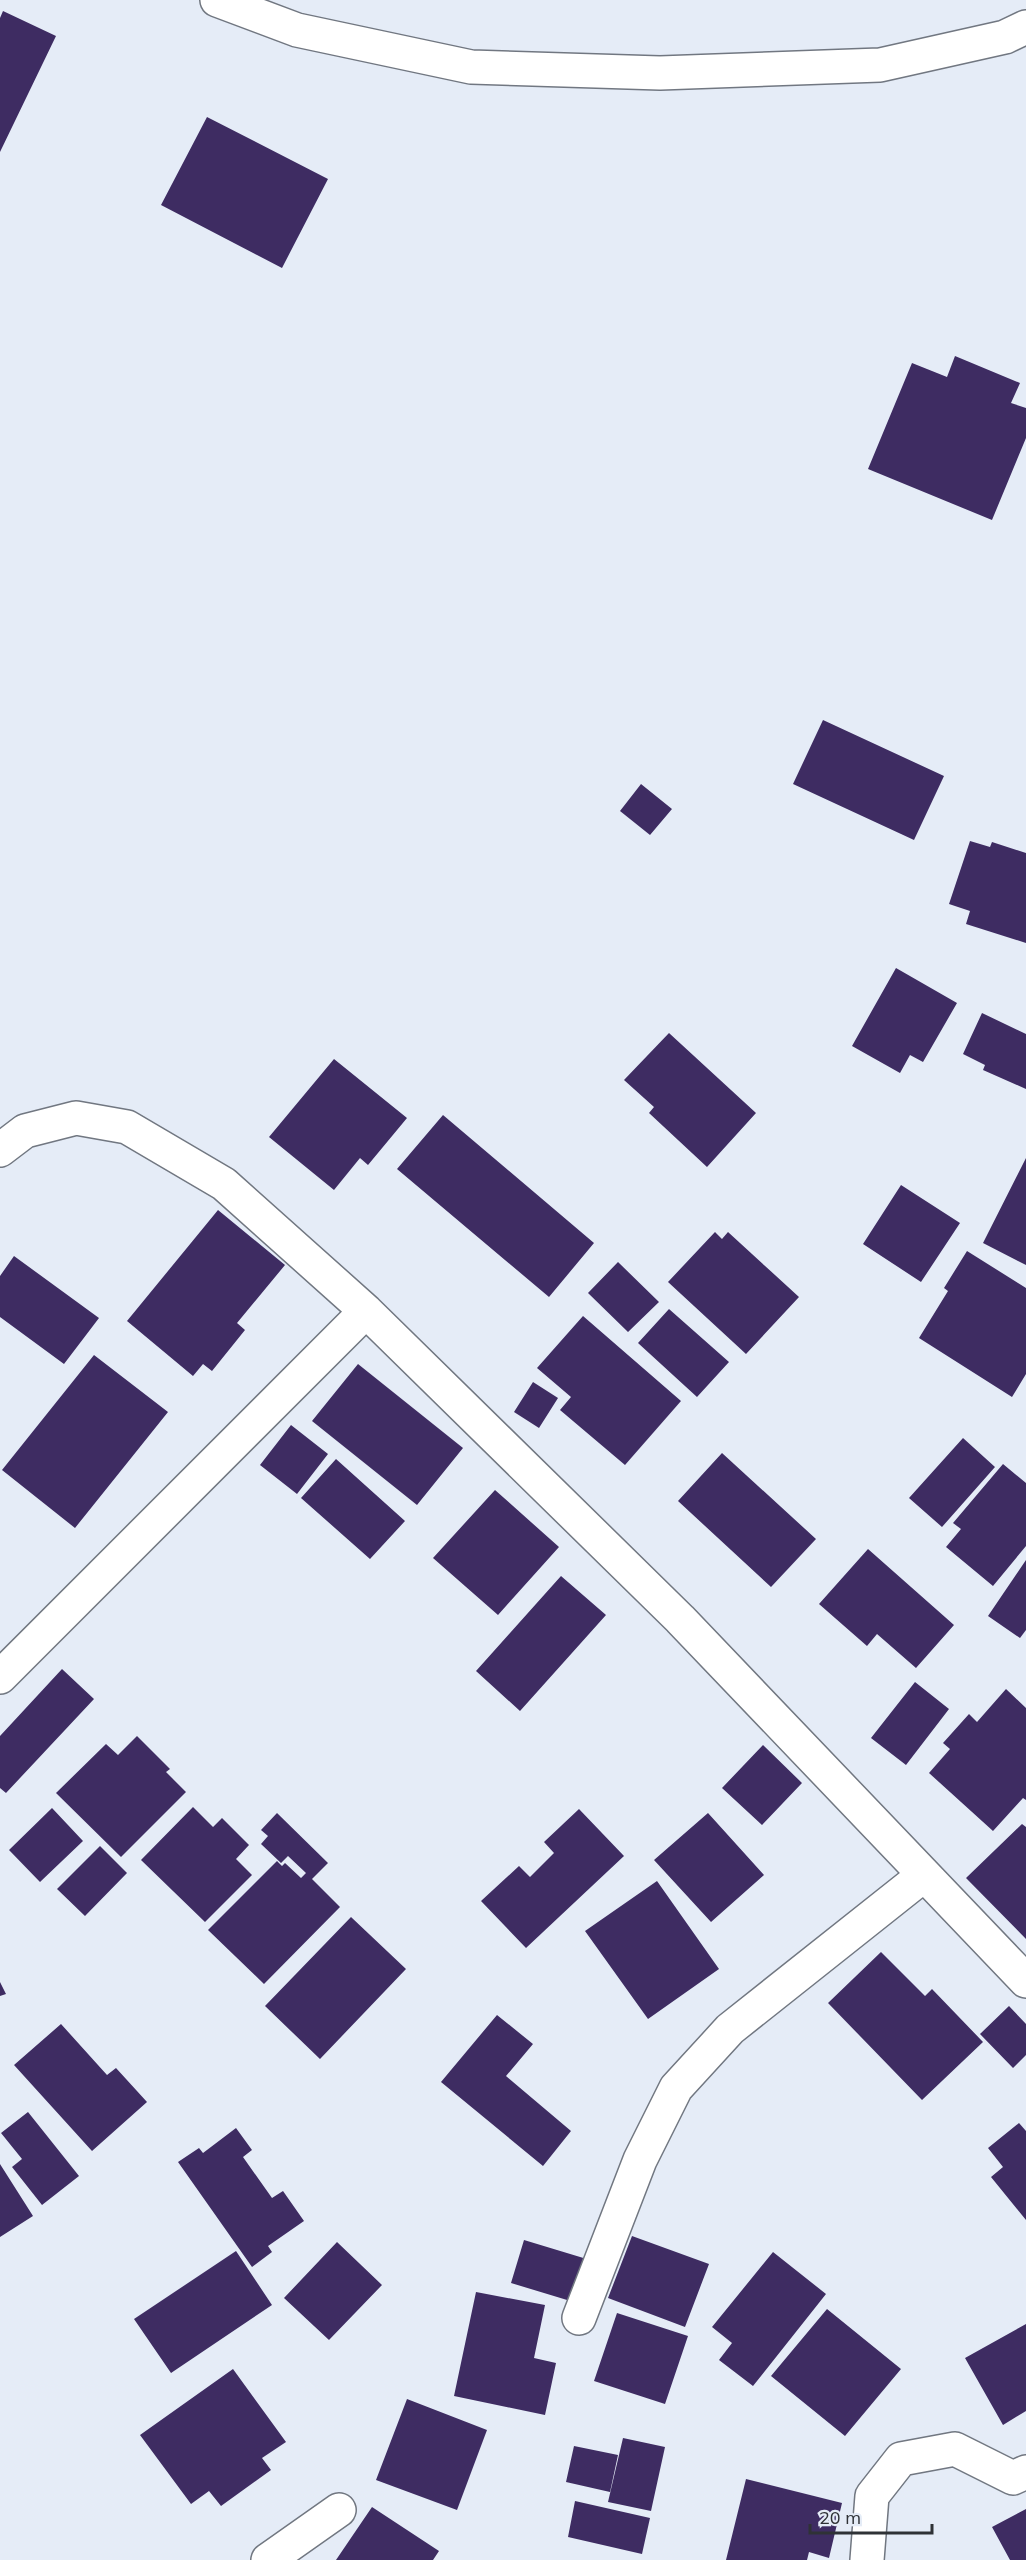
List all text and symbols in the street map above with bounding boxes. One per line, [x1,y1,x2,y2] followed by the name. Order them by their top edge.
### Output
[810,2497,932,2535] scale bar
[819,2506,861,2529] text: 20 m

